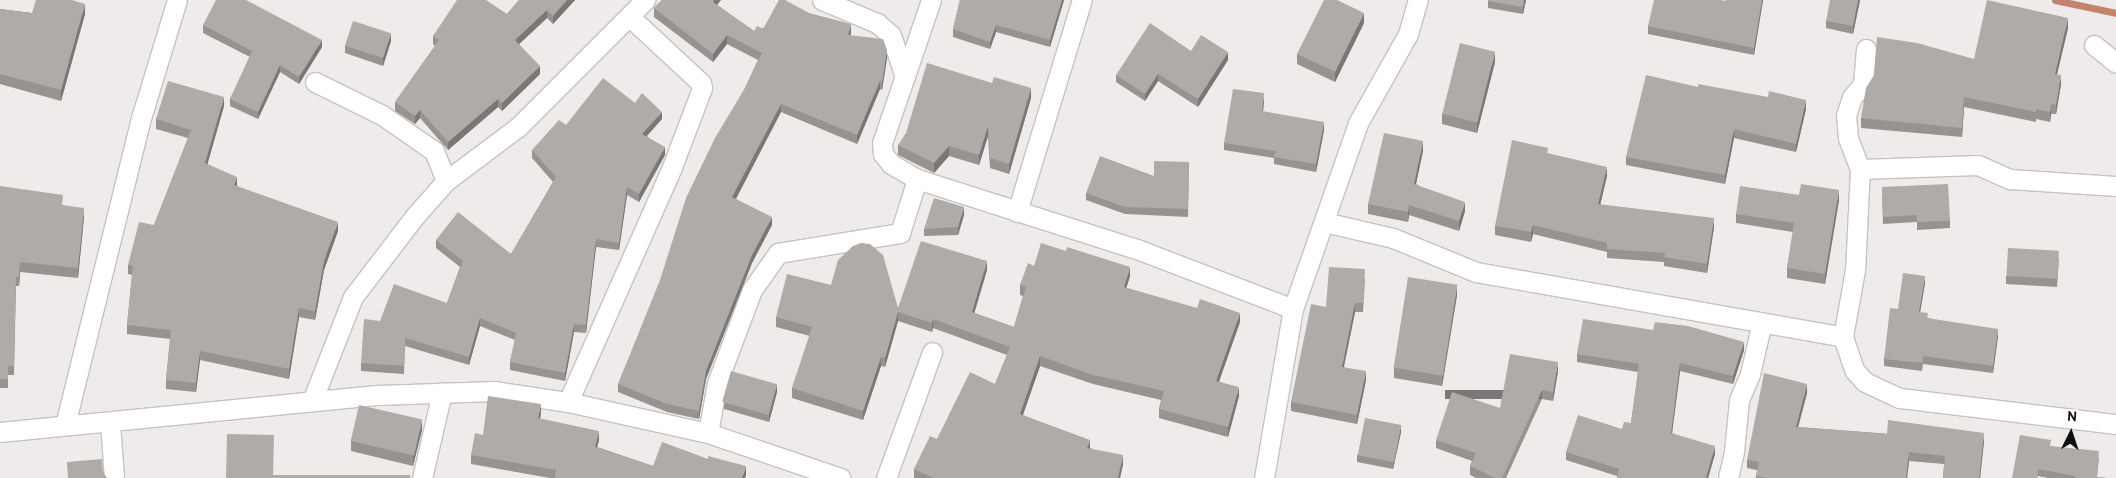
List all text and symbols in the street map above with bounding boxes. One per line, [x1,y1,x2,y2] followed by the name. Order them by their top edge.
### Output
[2046,408,2096,458] north arrow
[2066,409,2078,426] text: N

